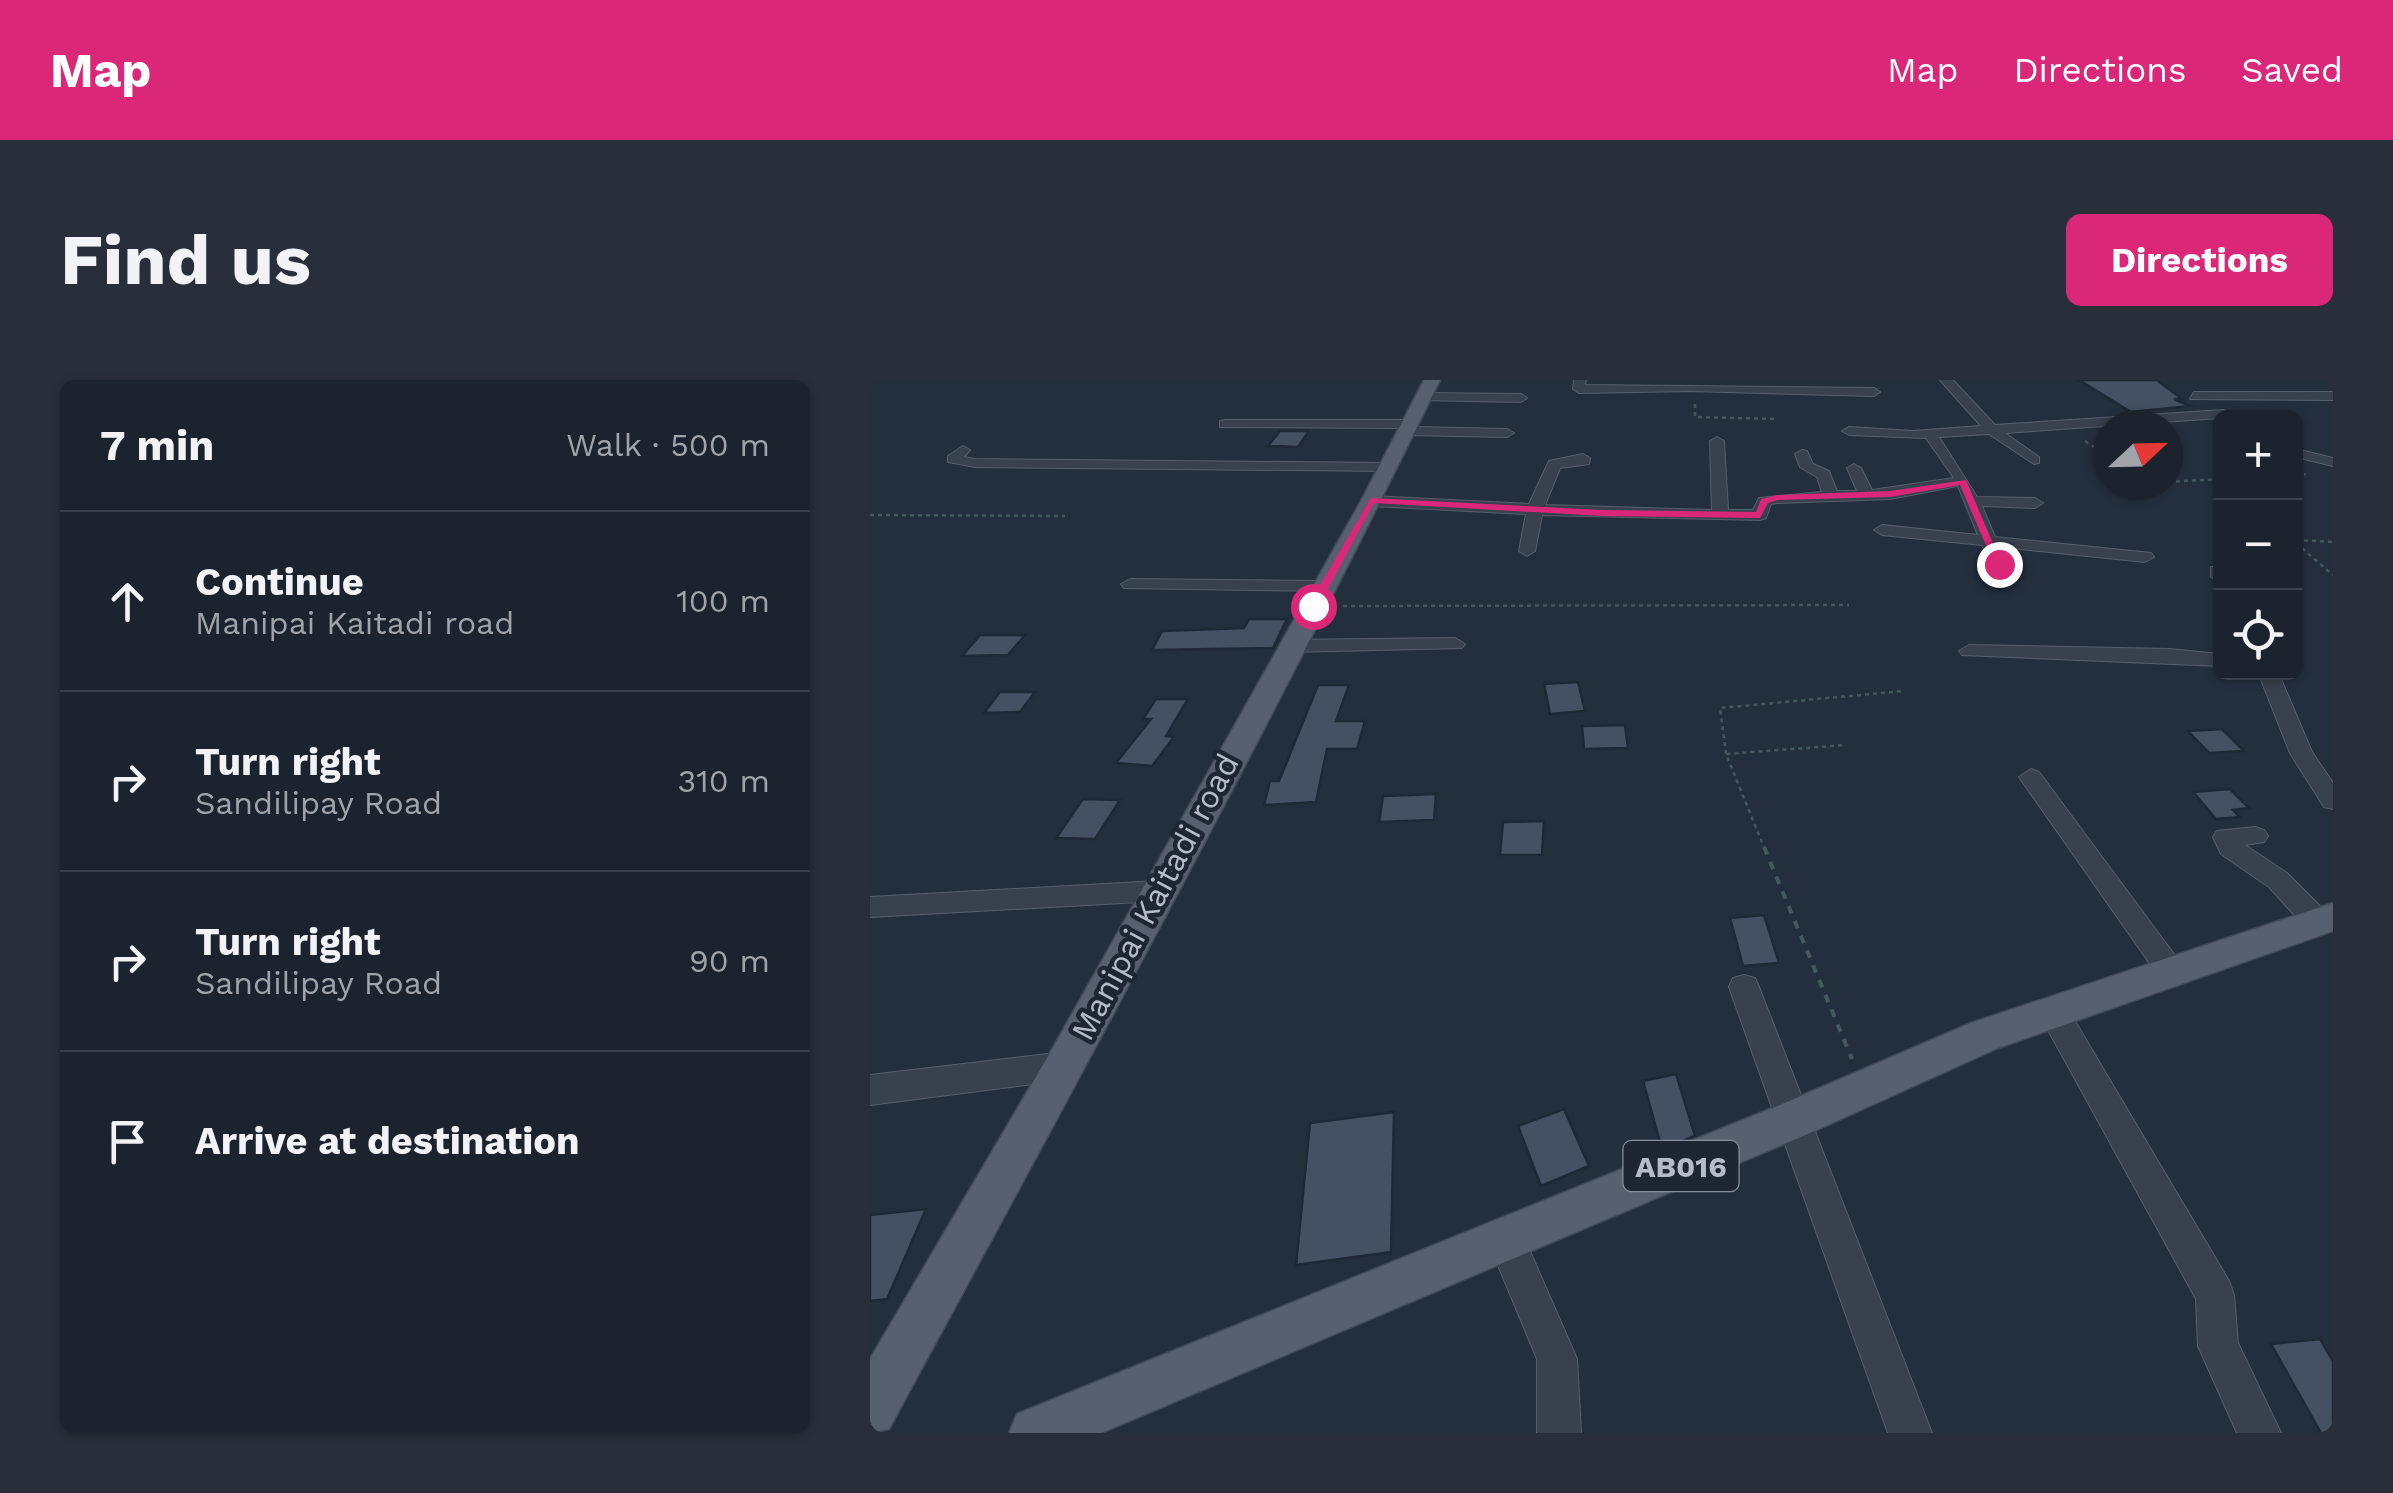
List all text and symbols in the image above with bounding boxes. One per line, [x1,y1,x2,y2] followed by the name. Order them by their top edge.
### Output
[50,42,151,99] text: Map
[1887,49,1958,91] text: Map
[2013,49,2186,91] text: Directions
[2241,49,2343,91] text: Saved
[2066,214,2333,306] button: Directions
[60,219,311,301] text: Find us
[2093,410,2183,500] north arrow
[2213,410,2303,680] map controls
[2213,410,2303,500] button: +
[100,421,214,470] text: 7 min
[566,426,770,464] text: Walk · 500 m
[2213,500,2303,590] button: −
[1977,542,2023,588] route end
[195,560,364,604] text: Continue
[100,574,155,629] icon: ahead
[676,582,770,620] text: 100 m
[1291,584,1337,630] route start
[2213,590,2303,680] button: locate
[195,604,514,642] text: Manipai Kaitadi road
[195,740,381,784] text: Turn right
[1063,747,1247,1047] street label: Manipai Kaitadi road
[100,754,155,809] icon: right
[678,762,770,800] text: 310 m
[195,784,442,822] text: Sandilipay Road
[195,920,381,964] text: Turn right
[100,934,155,989] icon: right
[689,942,770,980] text: 90 m
[195,964,442,1002] text: Sandilipay Road
[100,1114,155,1169] icon: arrive
[195,1119,580,1163] text: Arrive at destination
[1624,1141,1738,1191] road number: AB016

